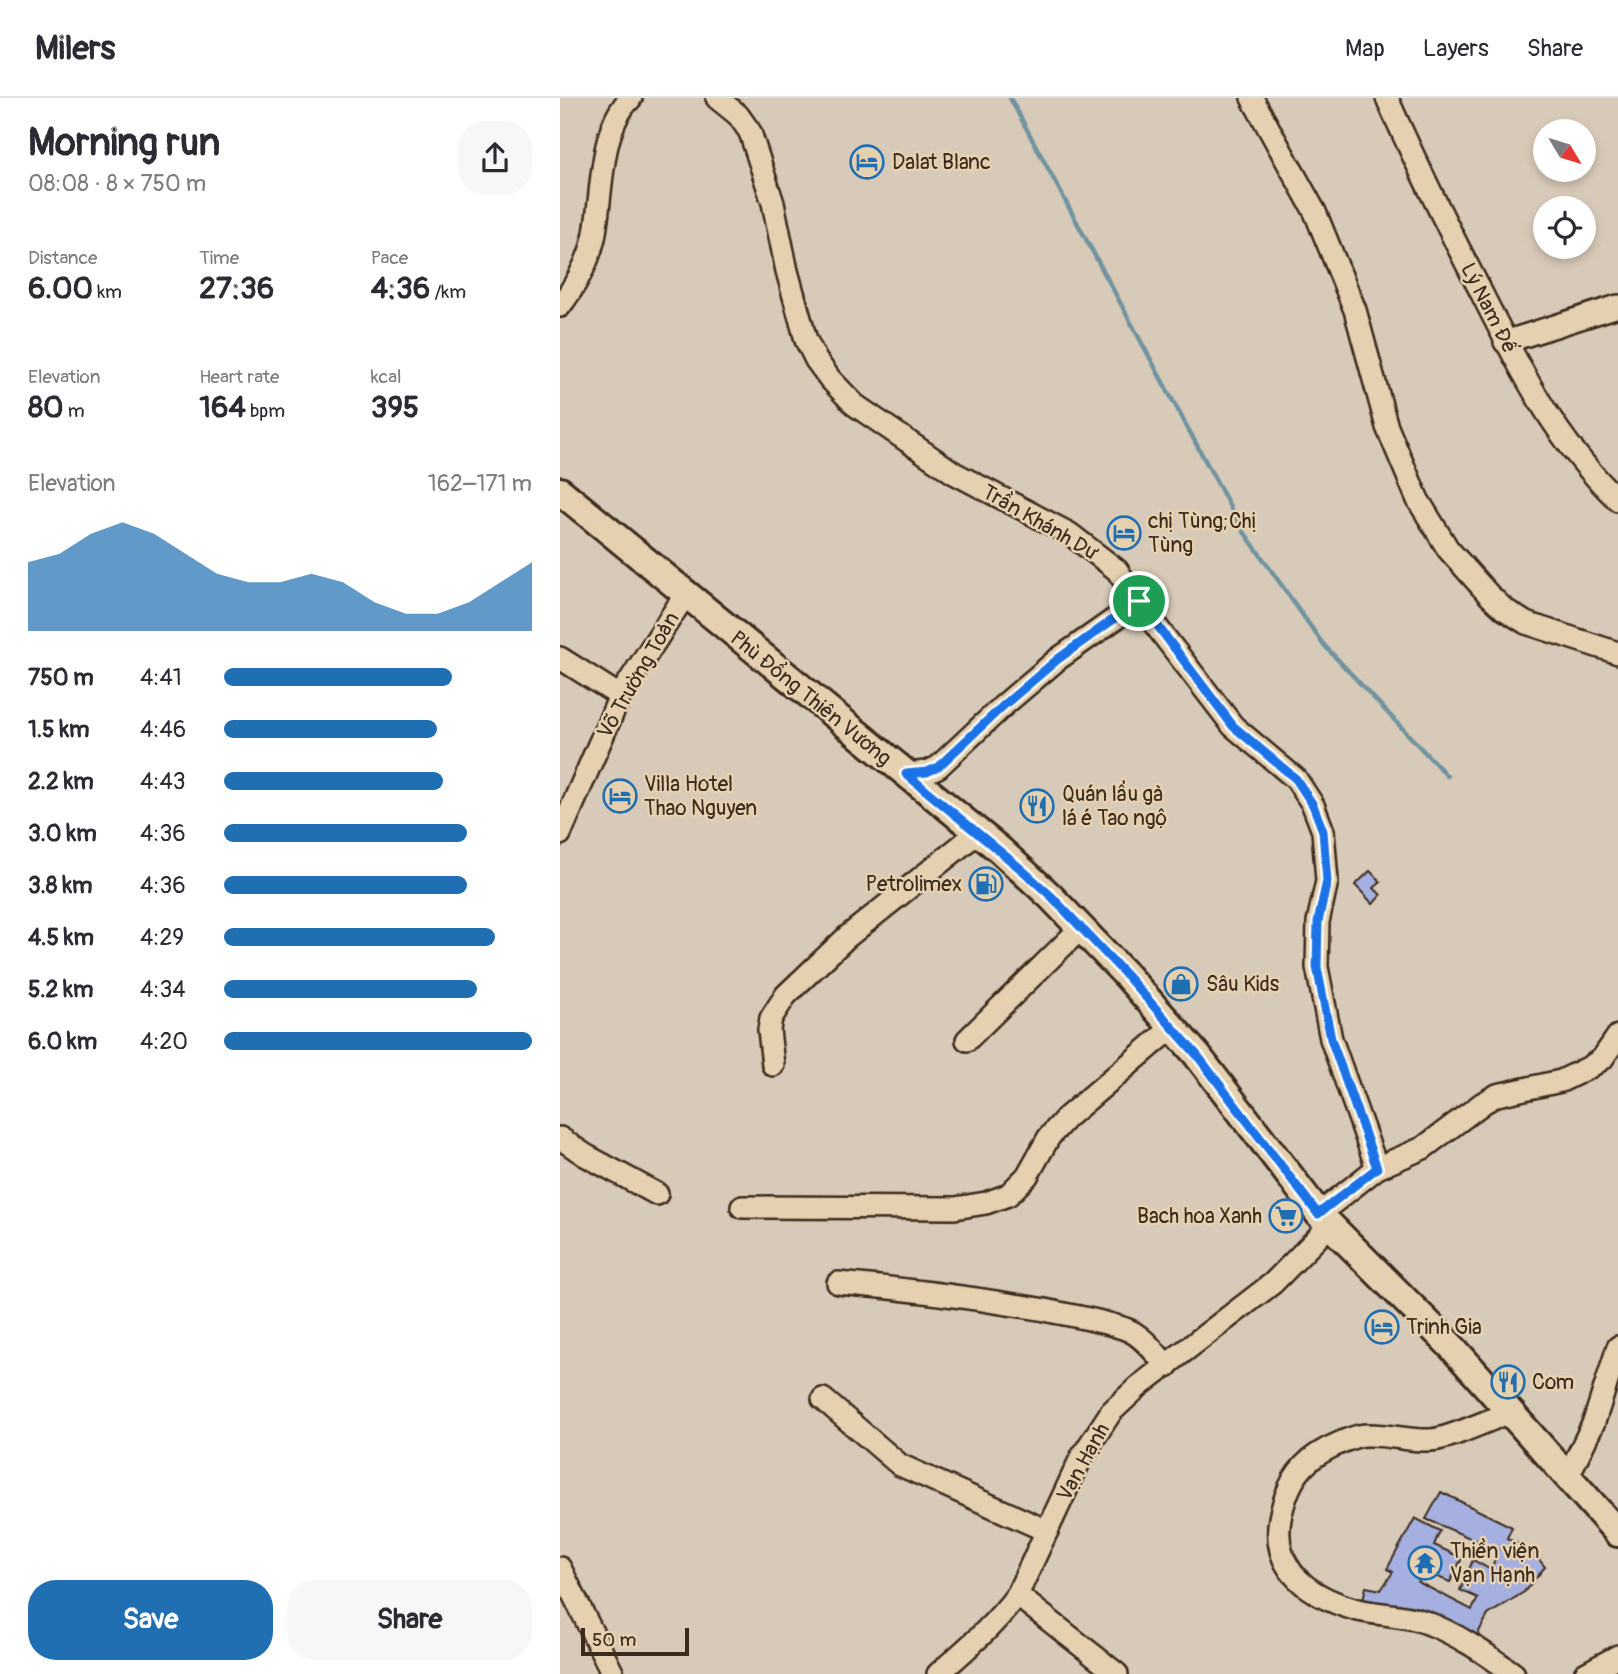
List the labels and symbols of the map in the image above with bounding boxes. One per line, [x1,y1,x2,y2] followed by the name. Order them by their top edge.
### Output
[1533,119,1596,182] north arrow
[848,143,886,181] hotel icon: Dalat Blanc
[892,149,991,176] place label: Dalat Blanc
[1454,259,1523,359] street label: Lý Nam Đế
[977,478,1104,567] street label: Trần Khánh Dư
[1148,508,1257,559] place label: chị Tùng;Chị Tùng
[1105,514,1143,552] hotel icon: chị Tùng;Chị Tùng
[1109,571,1169,631] pin
[591,607,686,743] street label: Võ Trường Toản
[725,624,897,772] street label: Phù Đổng Thiên Vương
[644,771,757,822] place label: Villa Hotel Thao Nguyen
[601,777,639,815] hotel icon: Villa Hotel Thao Nguyen
[1062,780,1167,832] place label: Quán lẩu gà lá é Tao ngộ
[1018,787,1056,825] restaurant icon: Quán lẩu gà lá é Tao ngộ
[967,865,1005,903] fuel station icon: Petrolimex
[866,871,962,898] place label: Petrolimex
[1162,965,1200,1003] shop icon: Sâu Kids
[1206,971,1280,998] place label: Sâu Kids
[1267,1197,1305,1235] supermarket icon: Bach hoa Xanh
[1137,1203,1262,1230] place label: Bach hoa Xanh
[1363,1308,1401,1346] hotel icon: Trinh Gia
[1406,1314,1482,1341] place label: Trinh Gia
[1489,1363,1527,1401] restaurant icon: Com
[1532,1369,1574,1396] place label: Com
[1051,1418,1116,1506] street label: Vạn Hạnh
[1450,1538,1539,1589] place label: Thiền viện Vạn Hạnh
[1406,1544,1444,1582] temple icon: Thiền viện Vạn Hạnh
[581,1625,690,1657] scale bar

